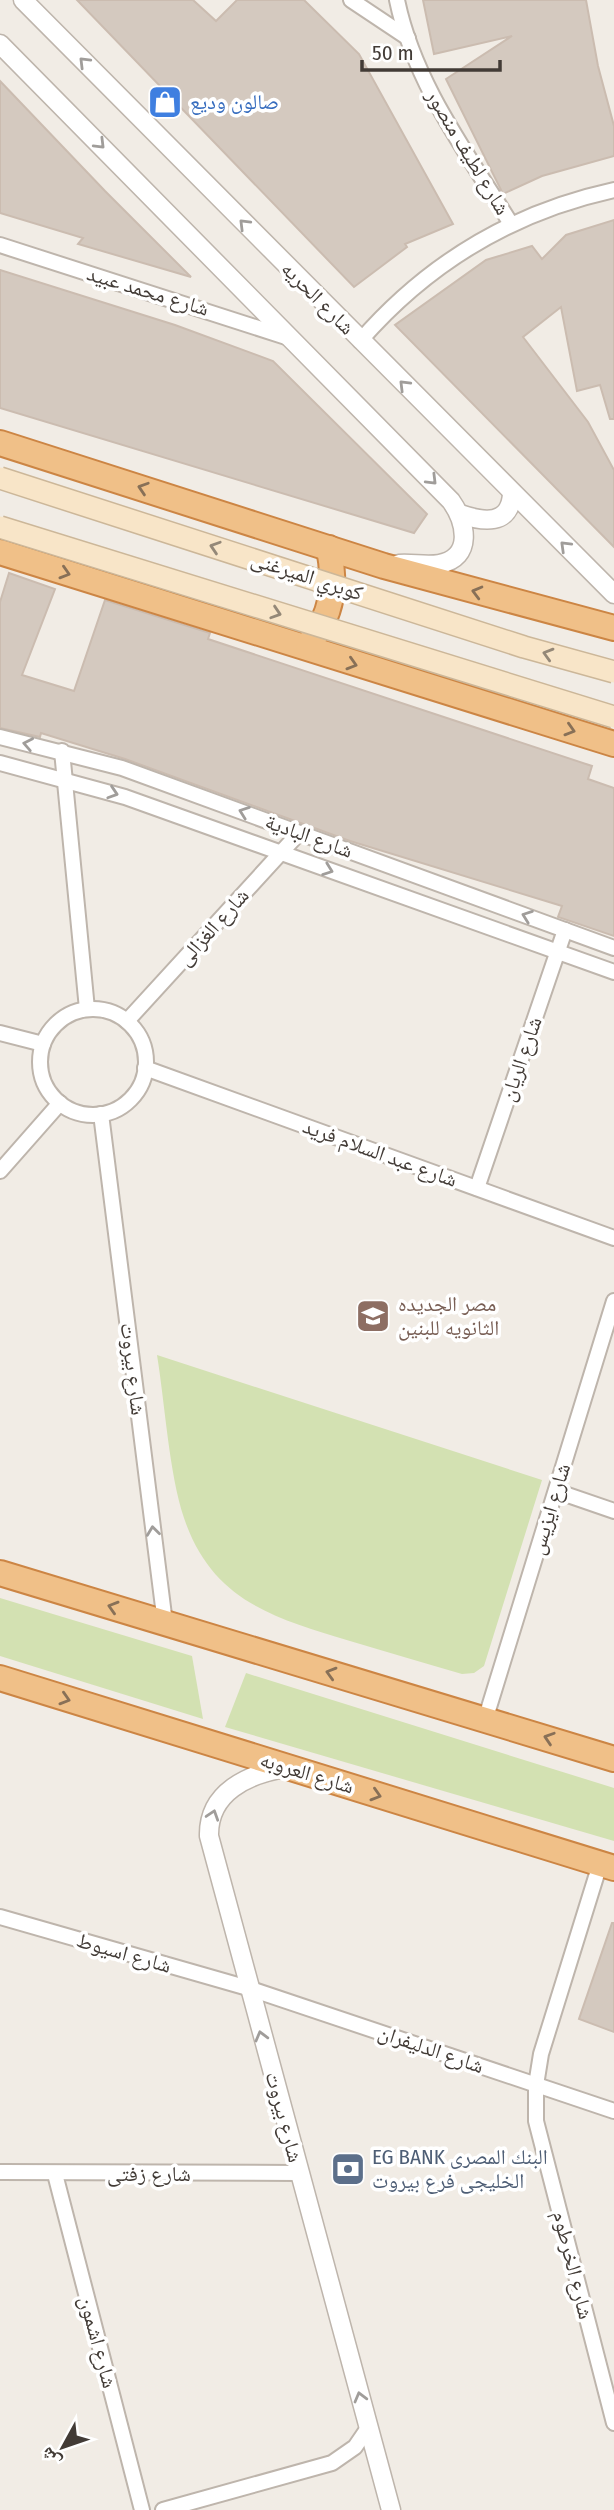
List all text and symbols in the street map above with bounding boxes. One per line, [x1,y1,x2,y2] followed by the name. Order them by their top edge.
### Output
[362,28,500,72] scale bar
[372,40,414,66] text: 50 m
[80,58,92,70] one-way arrow
[146,83,184,121] shop icon: صالون وديع
[420,84,516,220] street label: شارع لطيف منصور
[190,89,279,115] place label: صالون وديع
[91,136,104,149] one-way arrow
[240,219,253,232] one-way arrow
[276,256,360,340] street label: شارع الحريه
[84,260,212,322] street label: شارع محمد عبيد
[400,380,413,393] one-way arrow
[423,472,436,485] one-way arrow
[137,482,149,497] one-way arrow
[210,540,222,555] one-way arrow
[561,541,574,554] one-way arrow
[247,546,366,610] street label: كوبري الميرغنى
[59,564,71,579] one-way arrow
[471,586,483,600] one-way arrow
[269,604,281,619] one-way arrow
[542,648,554,663] one-way arrow
[346,655,358,670] one-way arrow
[563,722,575,737] one-way arrow
[22,737,34,752] one-way arrow
[107,785,119,800] one-way arrow
[239,807,251,821] one-way arrow
[262,808,356,864] street label: شارع البادية
[321,861,333,875] one-way arrow
[171,883,255,971] street label: شارع الغزالى
[521,910,533,924] one-way arrow
[494,1013,548,1105] street label: شارع الريان
[299,1113,461,1194] street label: شارع عبد السلام فريد
[398,1291,499,1341] place label: مصر الجديده الثانويه للبنين
[354,1297,392,1335] school or university icon: مصر الجديده الثانويه للبنين
[114,1321,152,1417] street label: شارع بيروت
[524,1460,576,1558] street label: شارع ايزيس
[146,1525,161,1537] one-way arrow
[107,1601,119,1616] one-way arrow
[325,1666,337,1681] one-way arrow
[59,1690,71,1705] one-way arrow
[543,1731,555,1746] one-way arrow
[257,1746,357,1800] street label: شارع العروبه
[370,1786,382,1801] one-way arrow
[205,1810,219,1822] one-way arrow
[74,1927,174,1979] street label: شارع اسيوط
[375,2019,487,2079] street label: شارع الدليفران
[255,2030,270,2042] one-way arrow
[259,2069,309,2165] street label: شارع بيروت
[372,2144,548,2194] place label: EG BANK البنك المصرى الخليجى فرع بيروت
[329,2150,367,2188] bank icon: EG BANK البنك المصرى الخليجى فرع بيروت
[107,2161,191,2187] street label: شارع زفتى
[546,2208,599,2322] street label: شارع الخرطوم
[73,2293,123,2391] street label: شارع اشمون
[354,2391,368,2403] one-way arrow
[28,2412,98,2482] north arrow
[35,2442,66,2473] text: ش

